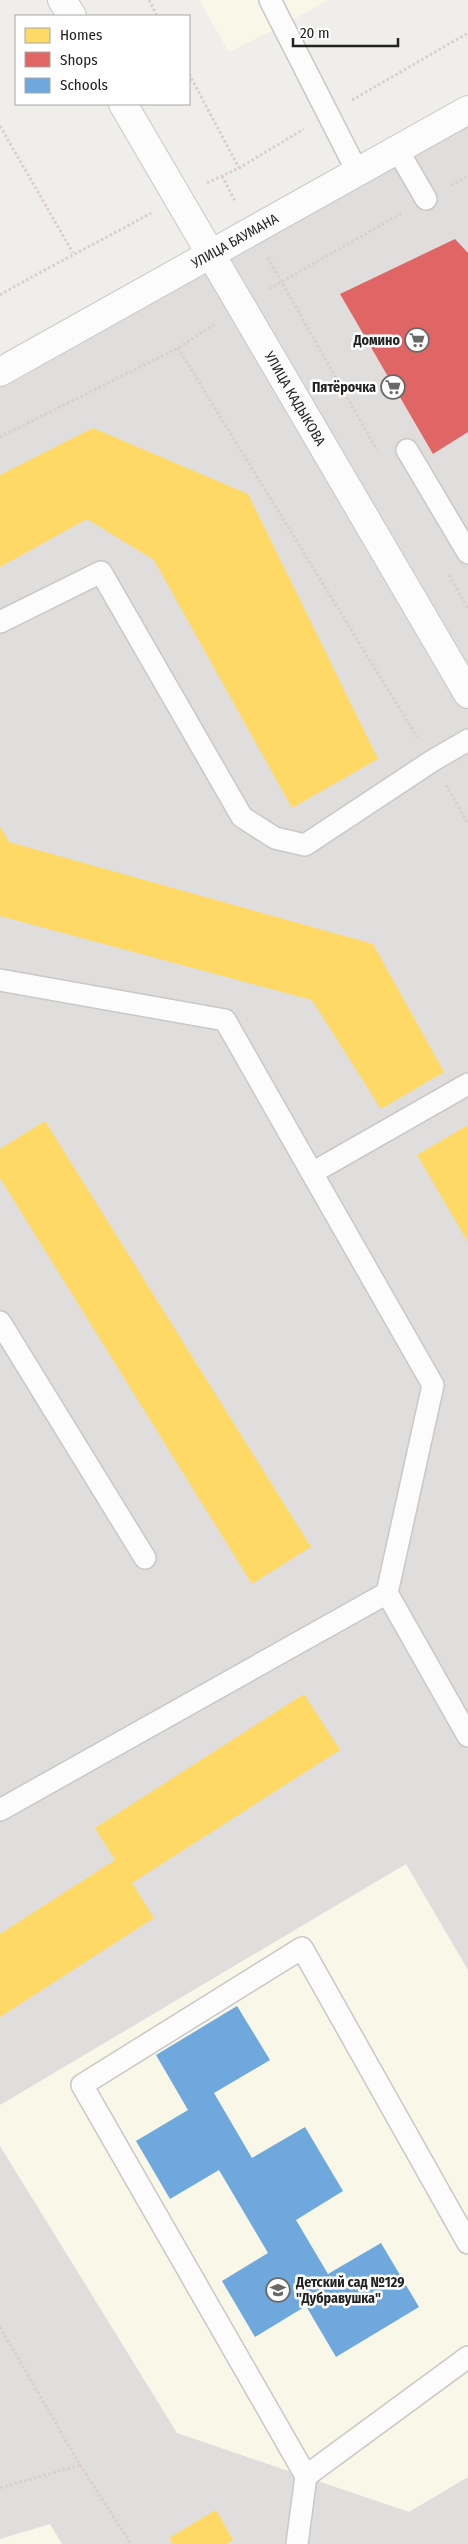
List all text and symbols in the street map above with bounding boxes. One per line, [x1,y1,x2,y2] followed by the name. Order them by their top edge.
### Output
[15,15,190,105] legend
[293,15,398,47] scale bar
[300,24,330,42] text: 20 m
[60,26,102,44] text: Homes
[60,51,98,69] text: Shops
[60,76,108,94] text: Schools
[188,210,282,273] street label: УЛИЦА БАУМАНА
[404,327,430,353] supermarket icon: Домино
[352,332,401,349] place label: Домино
[260,348,329,449] street label: УЛИЦА КАДЫКОВА
[380,374,406,400] supermarket icon: Пятёрочка
[312,379,376,396] place label: Пятёрочка
[295,2274,404,2307] place label: Детский сад №129 "Дубравушка"
[265,2277,291,2303] school or university icon: Детский сад №129 "Дубравушка"

